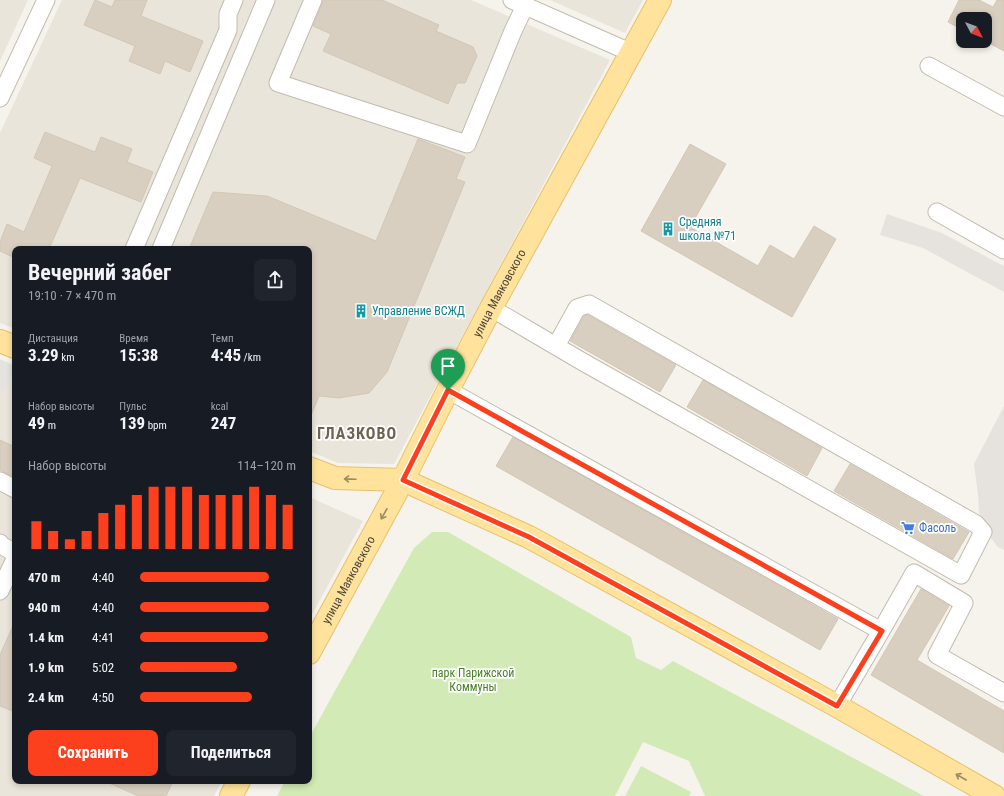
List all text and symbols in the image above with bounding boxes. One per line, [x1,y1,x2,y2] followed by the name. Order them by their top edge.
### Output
[956,12,992,48] north arrow
[956,12,992,48] map controls
[679,215,736,243] place label: Средняя школа №71
[660,221,676,237] building icon: Средняя школа №71
[470,247,529,340] street label: улица Маяковского
[254,259,296,301] button: share
[28,260,171,285] text: Вечерний забег
[28,288,116,303] text: 19:10 · 7 × 470 m
[353,303,369,319] building icon: Управление ВСЖД
[372,304,465,318] place label: Управление ВСЖД
[28,332,78,345] text: Дистанция
[119,332,148,345] text: Время
[211,332,234,345] text: Темп
[28,345,59,365] text: 3.29
[119,345,158,365] text: 15:38
[211,345,241,365] text: 4:45
[431,349,465,390] pin
[59,351,74,364] text: km
[241,351,261,364] text: /km
[437,355,459,377] icon: arrive
[28,400,95,413] text: Набор высоты
[119,400,146,413] text: Пульс
[211,400,228,413] text: kcal
[28,413,45,433] text: 49
[119,413,145,433] text: 139
[211,413,236,433] text: 247
[45,419,56,432] text: m
[145,419,167,432] text: bpm
[317,424,397,443] district label: ГЛАЗКОВО
[28,458,107,473] text: Набор высоты
[237,458,296,473] text: 114–120 m
[344,475,357,482] one-way arrow
[380,508,388,520] one-way arrow
[900,520,916,536] supermarket icon: Фасоль
[919,521,956,535] place label: Фасоль
[319,534,378,626] street label: улица Маяковского
[28,570,60,585] text: 470 m
[92,570,114,585] text: 4:40
[28,600,60,615] text: 940 m
[92,600,114,615] text: 4:40
[28,630,64,645] text: 1.4 km
[92,630,114,645] text: 4:41
[28,660,64,675] text: 1.9 km
[92,660,114,675] text: 5:02
[432,666,514,694] park label: парк Парижской Коммуны
[28,690,64,705] text: 2.4 km
[92,690,114,705] text: 4:50
[28,730,158,776] button: Сохранить
[166,730,296,776] button: Поделиться
[955,772,967,780] one-way arrow

